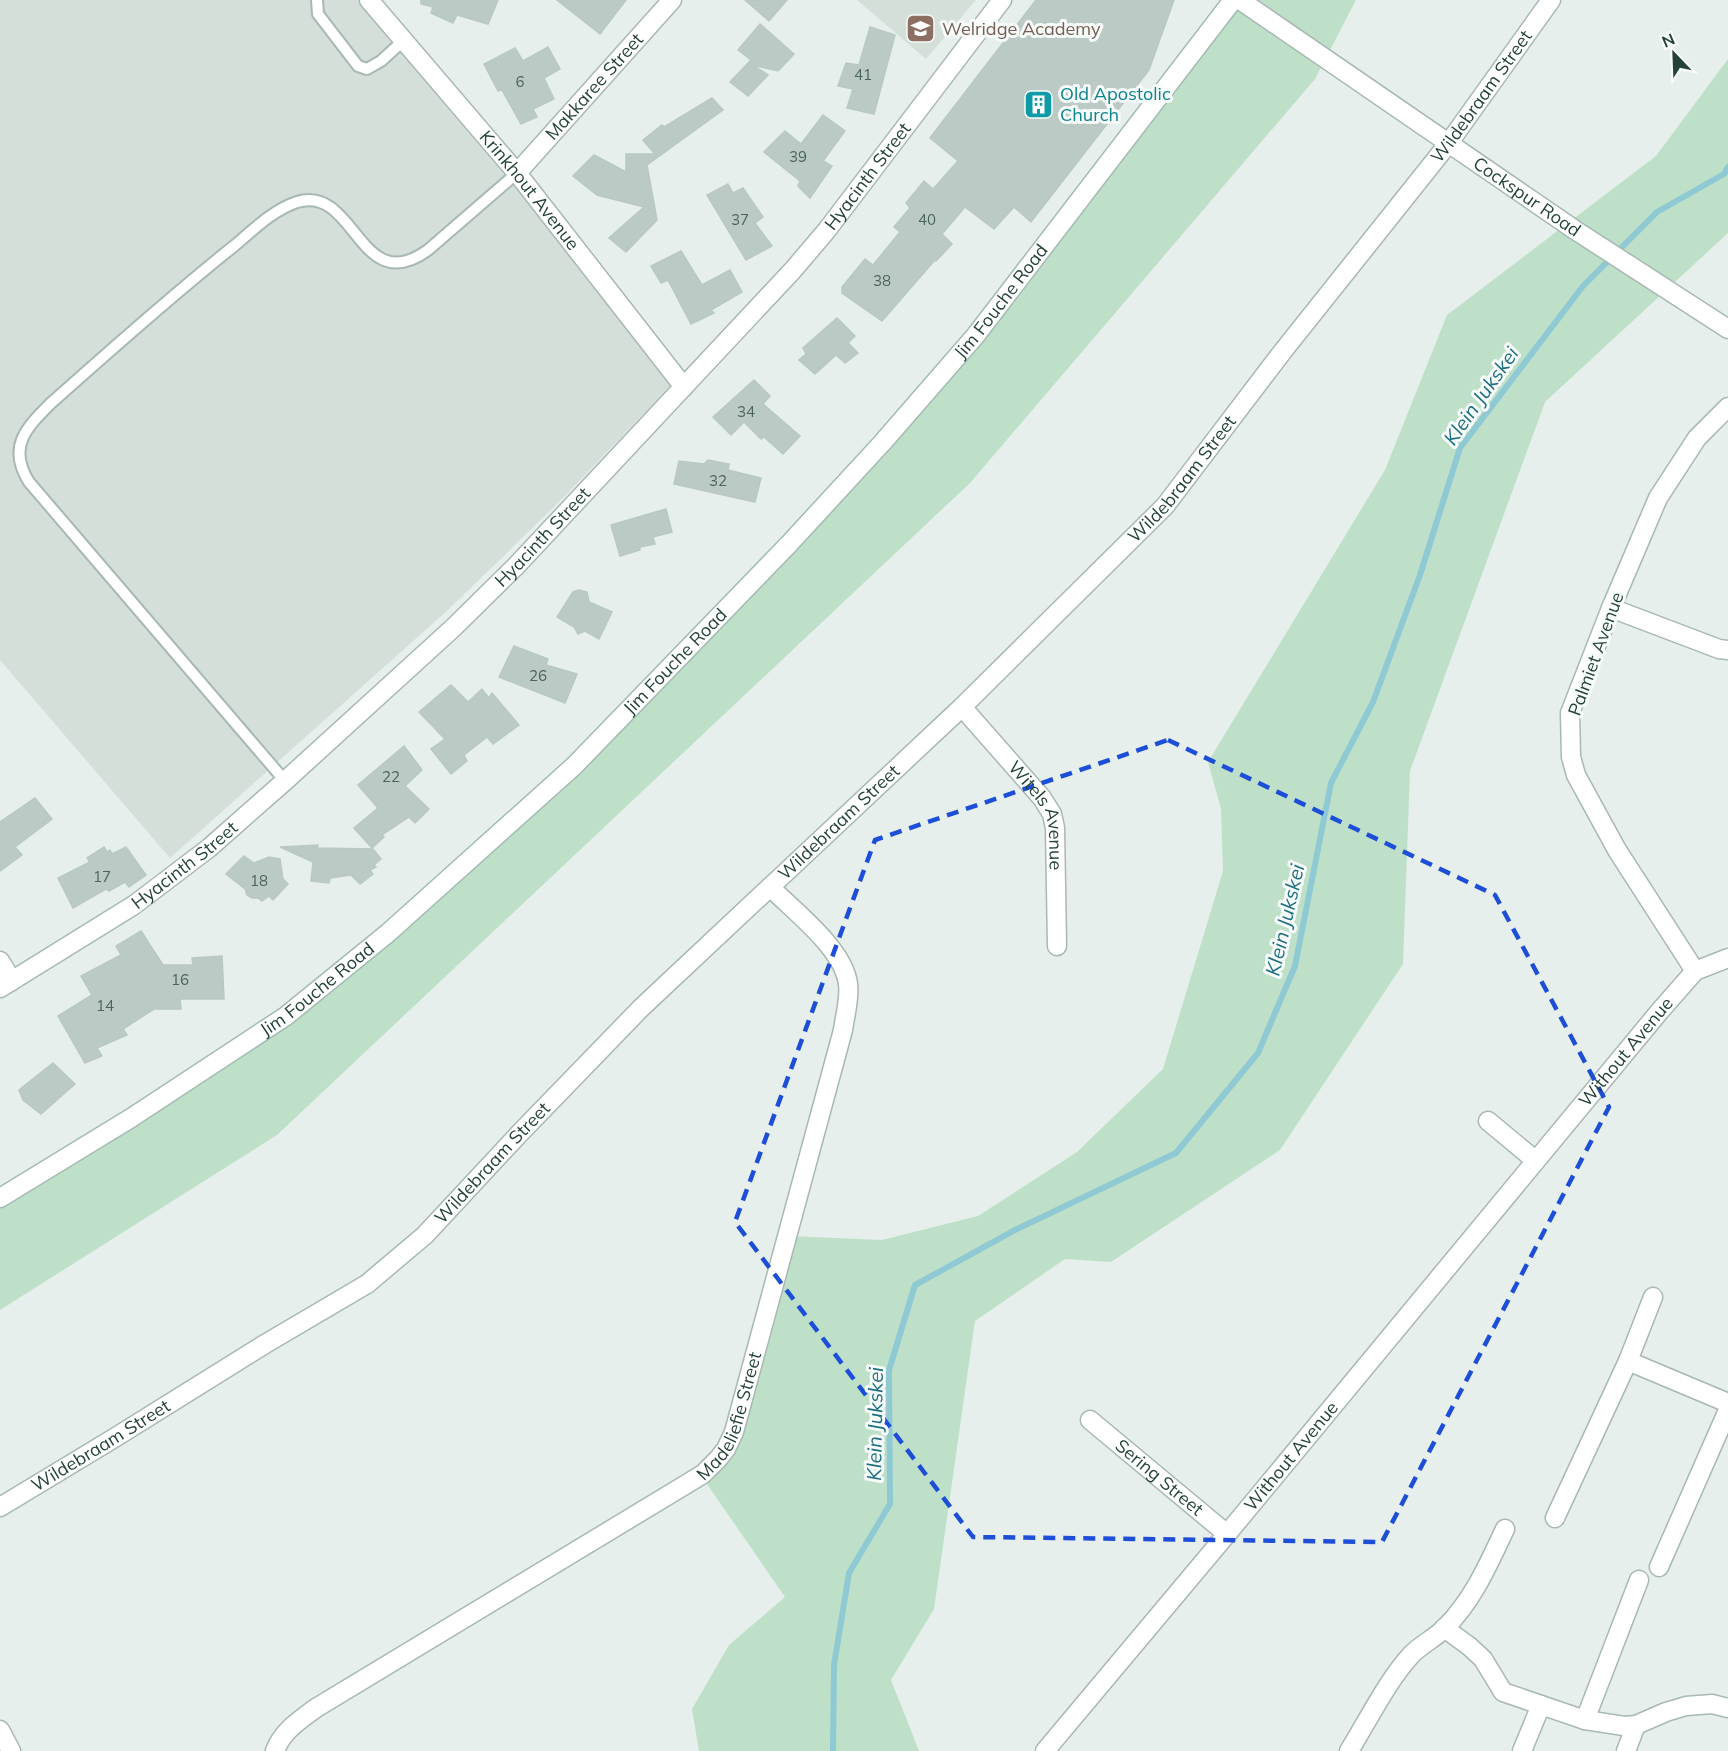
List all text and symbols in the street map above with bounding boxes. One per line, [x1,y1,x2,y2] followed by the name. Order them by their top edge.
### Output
[905,13,937,45] school or university icon: Welridge Academy
[942,17,1101,40] place label: Welridge Academy
[1644,24,1704,84] north arrow
[1425,25,1537,167] street label: Wildebraam Street
[540,28,648,145] street label: Makkaree Street
[1659,29,1678,52] text: N
[854,65,872,84] house number: 41
[515,72,525,91] house number: 6
[1060,82,1171,126] place label: Old Apostolic Church
[1023,88,1055,120] building icon: Old Apostolic Church
[819,118,916,234] street label: Hyacinth Street
[475,126,585,255] street label: Krinkhout Avenue
[789,147,807,166] house number: 39
[1469,152,1585,242] street label: Cockspur Road
[731,210,749,229] house number: 37
[918,210,936,229] house number: 40
[949,239,1053,363] street label: Jim Fouche Road
[873,271,891,290] house number: 38
[1438,342,1524,450] water label: Klein Jukskei
[737,402,755,421] house number: 34
[1123,411,1241,547] street label: Wildebraam Street
[709,471,727,490] house number: 32
[490,482,595,592] street label: Hyacinth Street
[1563,589,1629,719] street label: Palmiet Avenue
[618,603,732,719] street label: Jim Fouche Road
[529,666,547,685] house number: 26
[1004,756,1068,870] street label: Witels Avenue
[773,760,904,885] street label: Wildebraam Street
[382,767,400,786] house number: 22
[127,816,242,914] street label: Hyacinth Street
[1260,861,1310,978] water label: Klein Jukskei
[93,867,111,886] house number: 17
[250,871,268,890] house number: 18
[255,937,379,1041] street label: Jim Fouche Road
[171,970,189,989] house number: 16
[1573,992,1678,1111] street label: Without Avenue
[96,996,114,1015] house number: 14
[429,1097,555,1228] street label: Wildebraam Street
[691,1349,766,1485] street label: Madeliefie Street
[861,1367,888,1481] water label: Klein Jukskei
[27,1394,174,1496] street label: Wildebraam Street
[1239,1396,1343,1516] street label: Without Avenue
[1111,1434,1208,1521] street label: Sering Street

